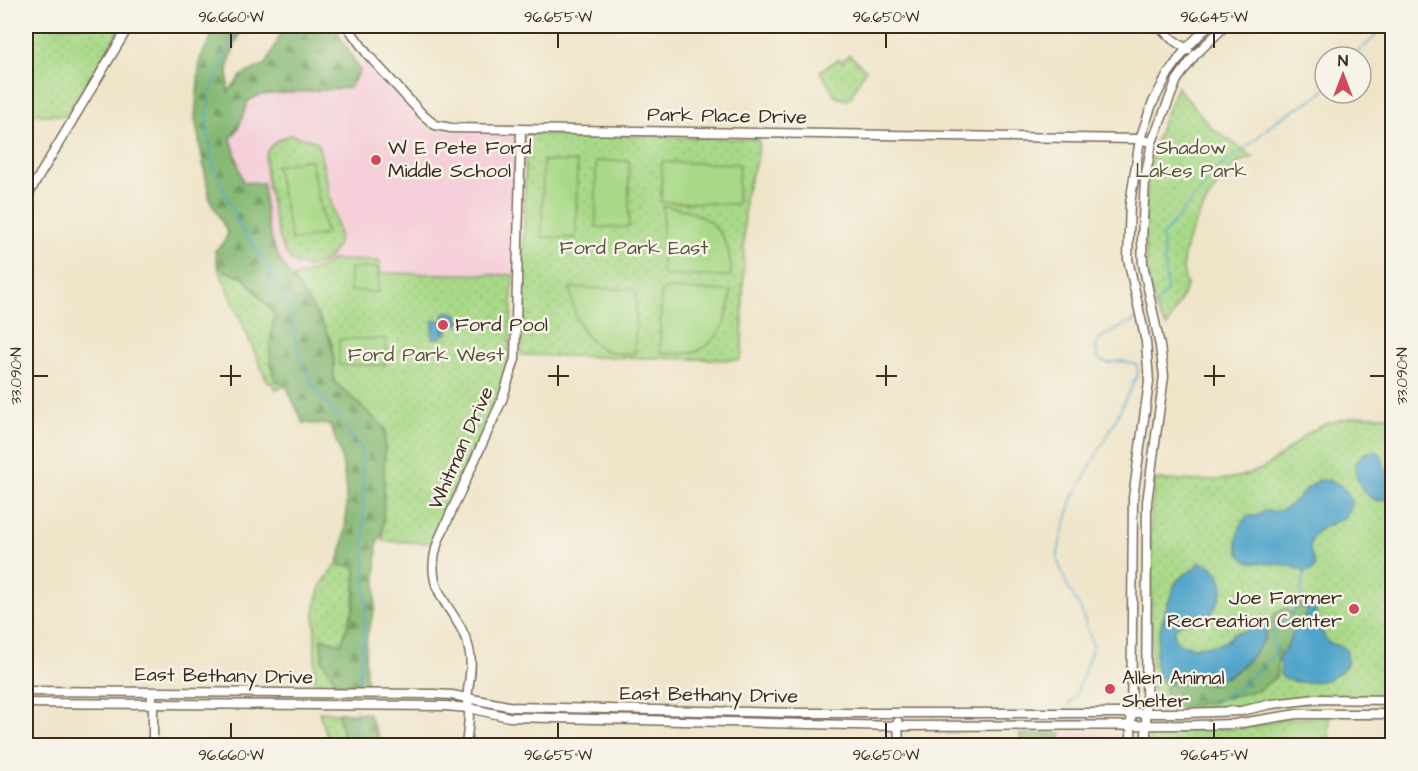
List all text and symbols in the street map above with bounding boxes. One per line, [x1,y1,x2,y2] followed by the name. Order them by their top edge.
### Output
[198,7,264,28] text: 96.660°W
[524,7,592,28] text: 96.655°W
[853,7,919,28] text: 96.650°W
[1180,7,1248,28] text: 96.645°W
[1313,45,1373,105] north arrow
[1338,50,1348,72] text: N
[647,101,807,131] street label: Park Place Drive
[388,134,532,185] place label: W E Pete Ford Middle School
[1135,134,1247,185] park label: Shadow Lakes Park
[369,153,383,167] marker: W E Pete Ford Middle School
[560,234,708,262] park label: Ford Park East
[455,311,548,339] place label: Ford Pool
[436,318,450,332] marker: Ford Pool
[348,341,504,369] park label: Ford Park West
[6,347,27,405] text: 33.090°N
[1392,347,1413,405] text: 33.090°N
[421,382,501,514] street label: Whitman Drive
[1167,584,1342,635] place label: Joe Farmer Recreation Center
[1347,602,1361,616] marker: Joe Farmer Recreation Center
[134,660,314,693] street label: East Bethany Drive
[1122,664,1225,715] place label: Allen Animal Shelter
[619,679,799,712] street label: East Bethany Drive
[1103,682,1117,696] marker: Allen Animal Shelter
[198,745,264,766] text: 96.660°W
[524,745,592,766] text: 96.655°W
[853,745,919,766] text: 96.650°W
[1180,745,1248,766] text: 96.645°W

